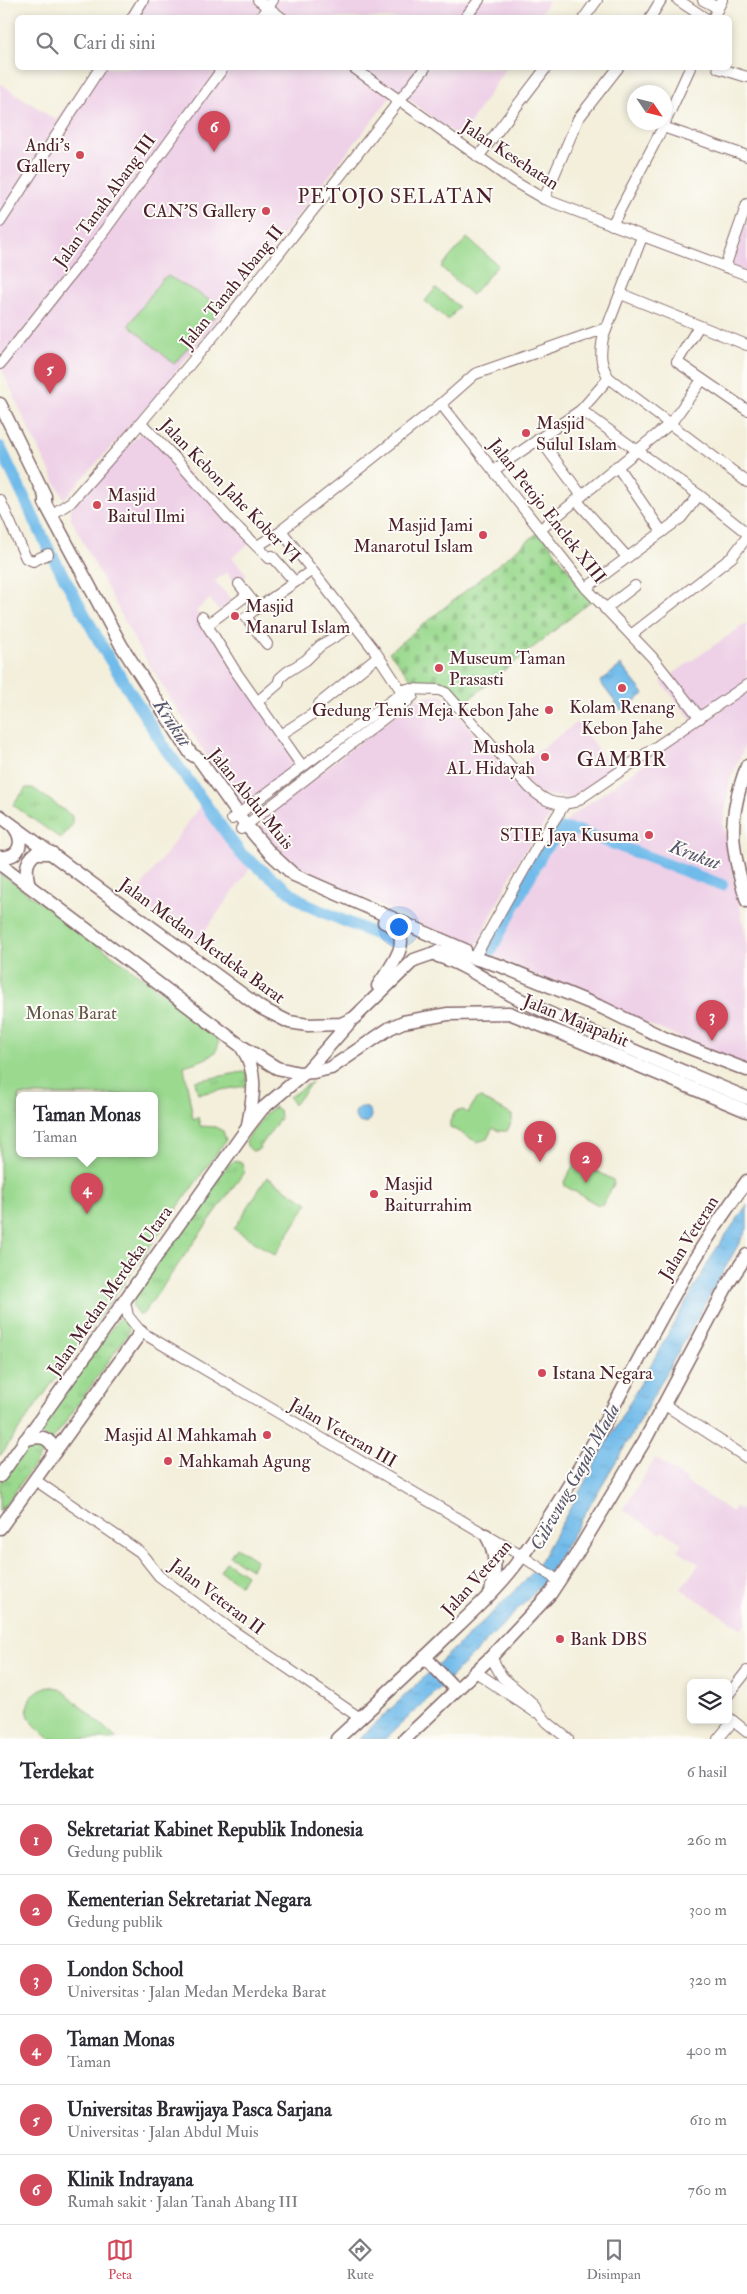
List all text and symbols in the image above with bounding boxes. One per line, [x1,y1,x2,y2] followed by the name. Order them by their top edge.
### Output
[15,15,732,70] search box
[33,29,61,57] icon: search
[73,31,156,55] text: Cari di sini
[627,85,672,130] north arrow
[198,111,230,152] pin: 6
[456,114,563,195] street label: Jalan Kesehatan
[48,130,161,273] street label: Jalan Tanah Abang III
[16,134,71,178] place label: Andi's Gallery
[74,149,86,161] marker: Andi's Gallery
[298,184,494,209] district label: PETOJO SELATAN
[143,200,257,223] place label: CAN'S Gallery
[260,205,272,217] marker: CAN'S Gallery
[175,221,289,354] street label: Jalan Tanah Abang II
[34,353,66,394] pin: 5
[536,412,617,456] place label: Masjid Sulul Islam
[154,413,305,568] street label: Jalan Kebon Jahe Kober VI
[520,427,532,439] marker: Masjid Sulul Islam
[483,433,611,588] street label: Jalan Petojo Enclek XIII
[107,484,185,528] place label: Masjid Baitul Ilmi
[91,499,103,511] marker: Masjid Baitul Ilmi
[353,514,473,558] place label: Masjid Jami Manarotul Islam
[477,529,489,541] marker: Masjid Jami Manarotul Islam
[245,595,350,639] place label: Masjid Manarul Islam
[229,610,241,622] marker: Masjid Manarul Islam
[449,647,566,691] place label: Museum Taman Prasasti
[433,662,445,674] marker: Museum Taman Prasasti
[616,682,628,694] marker: Kolam Renang Kebon Jahe
[147,694,197,753] water label: Krukut
[569,696,676,740] place label: Kolam Renang Kebon Jahe
[312,699,539,722] place label: Gedung Tenis Meja Kebon Jahe
[543,704,555,716] marker: Gedung Tenis Meja Kebon Jahe
[446,736,536,780] place label: Mushola AL Hidayah
[203,743,299,854] street label: Jalan Abdul Muis
[577,747,667,772] district label: GAMBIR
[539,751,551,763] marker: Mushola AL Hidayah
[500,824,640,847] place label: STIE Jaya Kusuma
[643,829,655,841] marker: STIE Jaya Kusuma
[666,834,725,876] water label: Krukut
[114,872,290,1009] street label: Jalan Medan Merdeka Barat
[386,914,412,940] your location
[519,989,632,1053] street label: Jalan Majapahit
[696,1000,728,1041] pin: 3
[25,1002,117,1025] park label: Monas Barat
[16,1092,158,1157] popup
[33,1103,141,1127] text: Taman Monas
[524,1121,556,1162] pin: 1
[33,1127,77,1147] text: Taman
[570,1142,602,1183] pin: 2
[71,1173,103,1214] pin: 4
[384,1173,472,1217] place label: Masjid Baiturrahim
[368,1188,380,1200] marker: Masjid Baiturrahim
[654,1192,724,1285] street label: Jalan Veteran
[42,1201,178,1381] street label: Jalan Medan Merdeka Utara
[552,1362,653,1385] place label: Istana Negara
[536,1367,548,1379] marker: Istana Negara
[284,1392,401,1473] street label: Jalan Veteran III
[525,1399,625,1555] water label: Ciliwung Gajah Mada
[104,1424,258,1447] place label: Masjid Al Mahkamah
[261,1429,273,1441] marker: Masjid Al Mahkamah
[178,1450,312,1473] place label: Mahkamah Agung
[162,1455,174,1467] marker: Mahkamah Agung
[436,1535,517,1622] street label: Jalan Veteran
[164,1553,269,1640] street label: Jalan Veteran II
[570,1628,647,1651] place label: Bank DBS
[554,1633,566,1645] marker: Bank DBS
[687,1679,732,1724] map controls
[687,1679,732,1724] button: layers
[20,1758,94,1785] text: Terdekat
[687,1762,727,1782] text: 6 hasil
[67,1818,363,1842] text: Sekretariat Kabinet Republik Indonesia
[33,1830,39,1850] text: 1
[687,1830,727,1850] text: 260 m
[67,1842,163,1862] text: Gedung publik
[67,1888,311,1912] text: Kementerian Sekretariat Negara
[32,1900,40,1920] text: 2
[689,1900,727,1920] text: 300 m
[67,1912,163,1932] text: Gedung publik
[67,1958,183,1982] text: London School
[33,1970,39,1990] text: 3
[689,1970,727,1990] text: 320 m
[67,1982,326,2002] text: Universitas · Jalan Medan Merdeka Barat
[67,2028,174,2052] text: Taman Monas
[32,2040,40,2060] text: 4
[686,2040,727,2060] text: 400 m
[67,2052,111,2072] text: Taman
[67,2098,332,2122] text: Universitas Brawijaya Pasca Sarjana
[32,2110,40,2130] text: 5
[689,2110,727,2130] text: 610 m
[67,2122,259,2142] text: Universitas · Jalan Abdul Muis
[67,2168,193,2192] text: Klinik Indrayana
[32,2180,40,2200] text: 6
[688,2180,727,2200] text: 760 m
[67,2192,298,2212] text: Rumah sakit · Jalan Tanah Abang III
[106,2236,134,2283] tab: Peta
[346,2236,374,2283] tab: Rute
[586,2236,641,2283] tab: Disimpan

